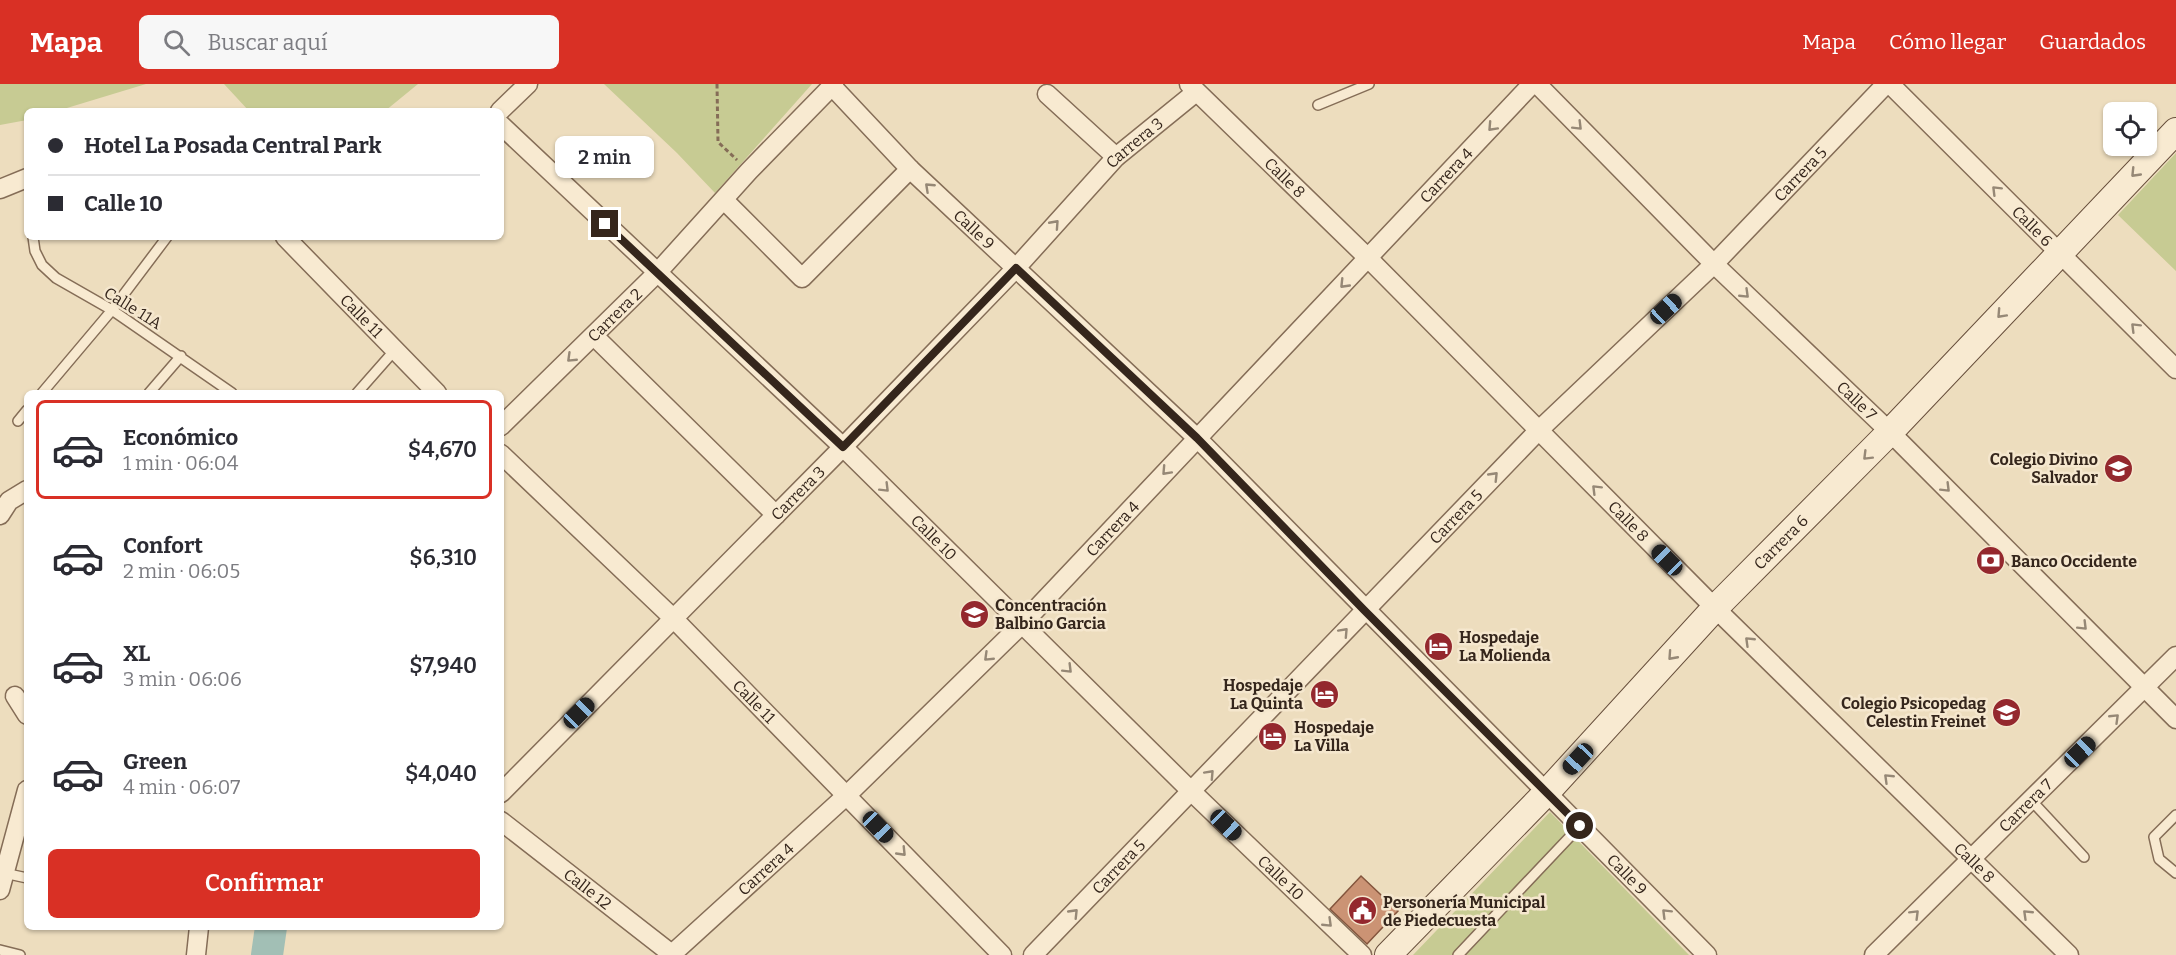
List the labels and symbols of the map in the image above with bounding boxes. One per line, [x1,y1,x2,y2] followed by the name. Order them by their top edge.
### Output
[1101,113,1167,172] street label: Carrera 3
[1571,118,1582,129] one-way arrow
[1488,120,1499,130] one-way arrow
[556,137,654,179] callout: 2 min
[1415,143,1477,207] street label: Carrera 4
[1770,143,1831,205] street label: Carrera 5
[1261,153,1309,201] street label: Calle 8
[2132,166,2143,177] one-way arrow
[925,183,936,194] one-way arrow
[1993,187,2004,198] one-way arrow
[2008,202,2057,250] street label: Calle 6
[950,205,999,253] street label: Calle 9
[591,210,618,237] route end
[1048,220,1059,231] one-way arrow
[1340,276,1351,287] one-way arrow
[101,283,166,333] street label: Calle 11A
[583,284,646,345] street label: Carrera 2
[1738,286,1749,297] one-way arrow
[336,290,387,342] street label: Calle 11
[1647,290,1685,328] car
[1997,308,2008,318] one-way arrow
[2131,324,2142,335] one-way arrow
[567,351,578,362] one-way arrow
[1833,377,1881,424] street label: Calle 7
[1863,448,1874,459] one-way arrow
[1990,450,2098,487] place label: Colegio Divino Salvador
[2103,452,2135,484] school or university icon: Colegio Divino Salvador
[767,462,829,524] street label: Carrera 3
[1162,464,1173,474] one-way arrow
[1486,473,1497,484] one-way arrow
[878,481,888,492] one-way arrow
[1939,481,1950,491] one-way arrow
[1425,485,1486,548] street label: Carrera 5
[1592,485,1603,496] one-way arrow
[1082,496,1143,560] street label: Carrera 4
[1605,497,1653,545] street label: Calle 8
[907,510,961,564] street label: Calle 10
[1750,511,1812,573] street label: Carrera 6
[1648,541,1686,579] car
[1974,545,2006,577] bank icon: Banco Occidente
[2011,552,2137,571] place label: Banco Occidente
[995,596,1107,633] place label: Concentración Balbino Garcia
[958,598,990,630] school or university icon: Concentración Balbino Garcia
[2077,619,2087,630] one-way arrow
[1336,628,1347,639] one-way arrow
[1459,628,1550,665] place label: Hospedaje La Molienda
[1422,630,1454,662] hotel icon: Hospedaje La Molienda
[1745,637,1755,648] one-way arrow
[1668,649,1679,659] one-way arrow
[984,650,995,661] one-way arrow
[1061,662,1072,673] one-way arrow
[729,676,780,727] street label: Calle 11
[1223,676,1303,713] place label: Hospedaje La Quinta
[1308,678,1340,710] hotel icon: Hospedaje La Quinta
[560,694,598,732] car
[1841,694,1987,731] place label: Colegio Psicopedag Celestin Freinet
[1991,696,2023,728] school or university icon: Colegio Psicopedag Celestin Freinet
[2107,715,2118,726] one-way arrow
[1294,718,1374,755] place label: Hospedaje La Villa
[1257,720,1289,752] hotel icon: Hospedaje La Villa
[2061,733,2099,771] car
[1559,740,1597,778] car
[1202,770,1213,781] one-way arrow
[1884,774,1895,785] one-way arrow
[1995,775,2056,836] street label: Carrera 7
[1207,806,1245,844] car
[859,808,897,846] car
[1566,812,1593,839] route start
[1088,835,1149,898] street label: Carrera 5
[734,838,798,899] street label: Carrera 4
[1950,838,1999,887] street label: Calle 8
[895,845,906,856] one-way arrow
[1603,850,1651,898] street label: Calle 9
[1254,851,1308,904] street label: Calle 10
[560,864,615,913] street label: Calle 12
[1383,893,1546,930] place label: Personería Municipal de Piedecuesta
[1346,895,1378,927] public building icon: Personería Municipal de Piedecuesta
[1066,910,1077,921] one-way arrow
[1662,910,1673,920] one-way arrow
[1908,910,1919,921] one-way arrow
[2024,910,2034,921] one-way arrow
[1322,916,1332,927] one-way arrow

